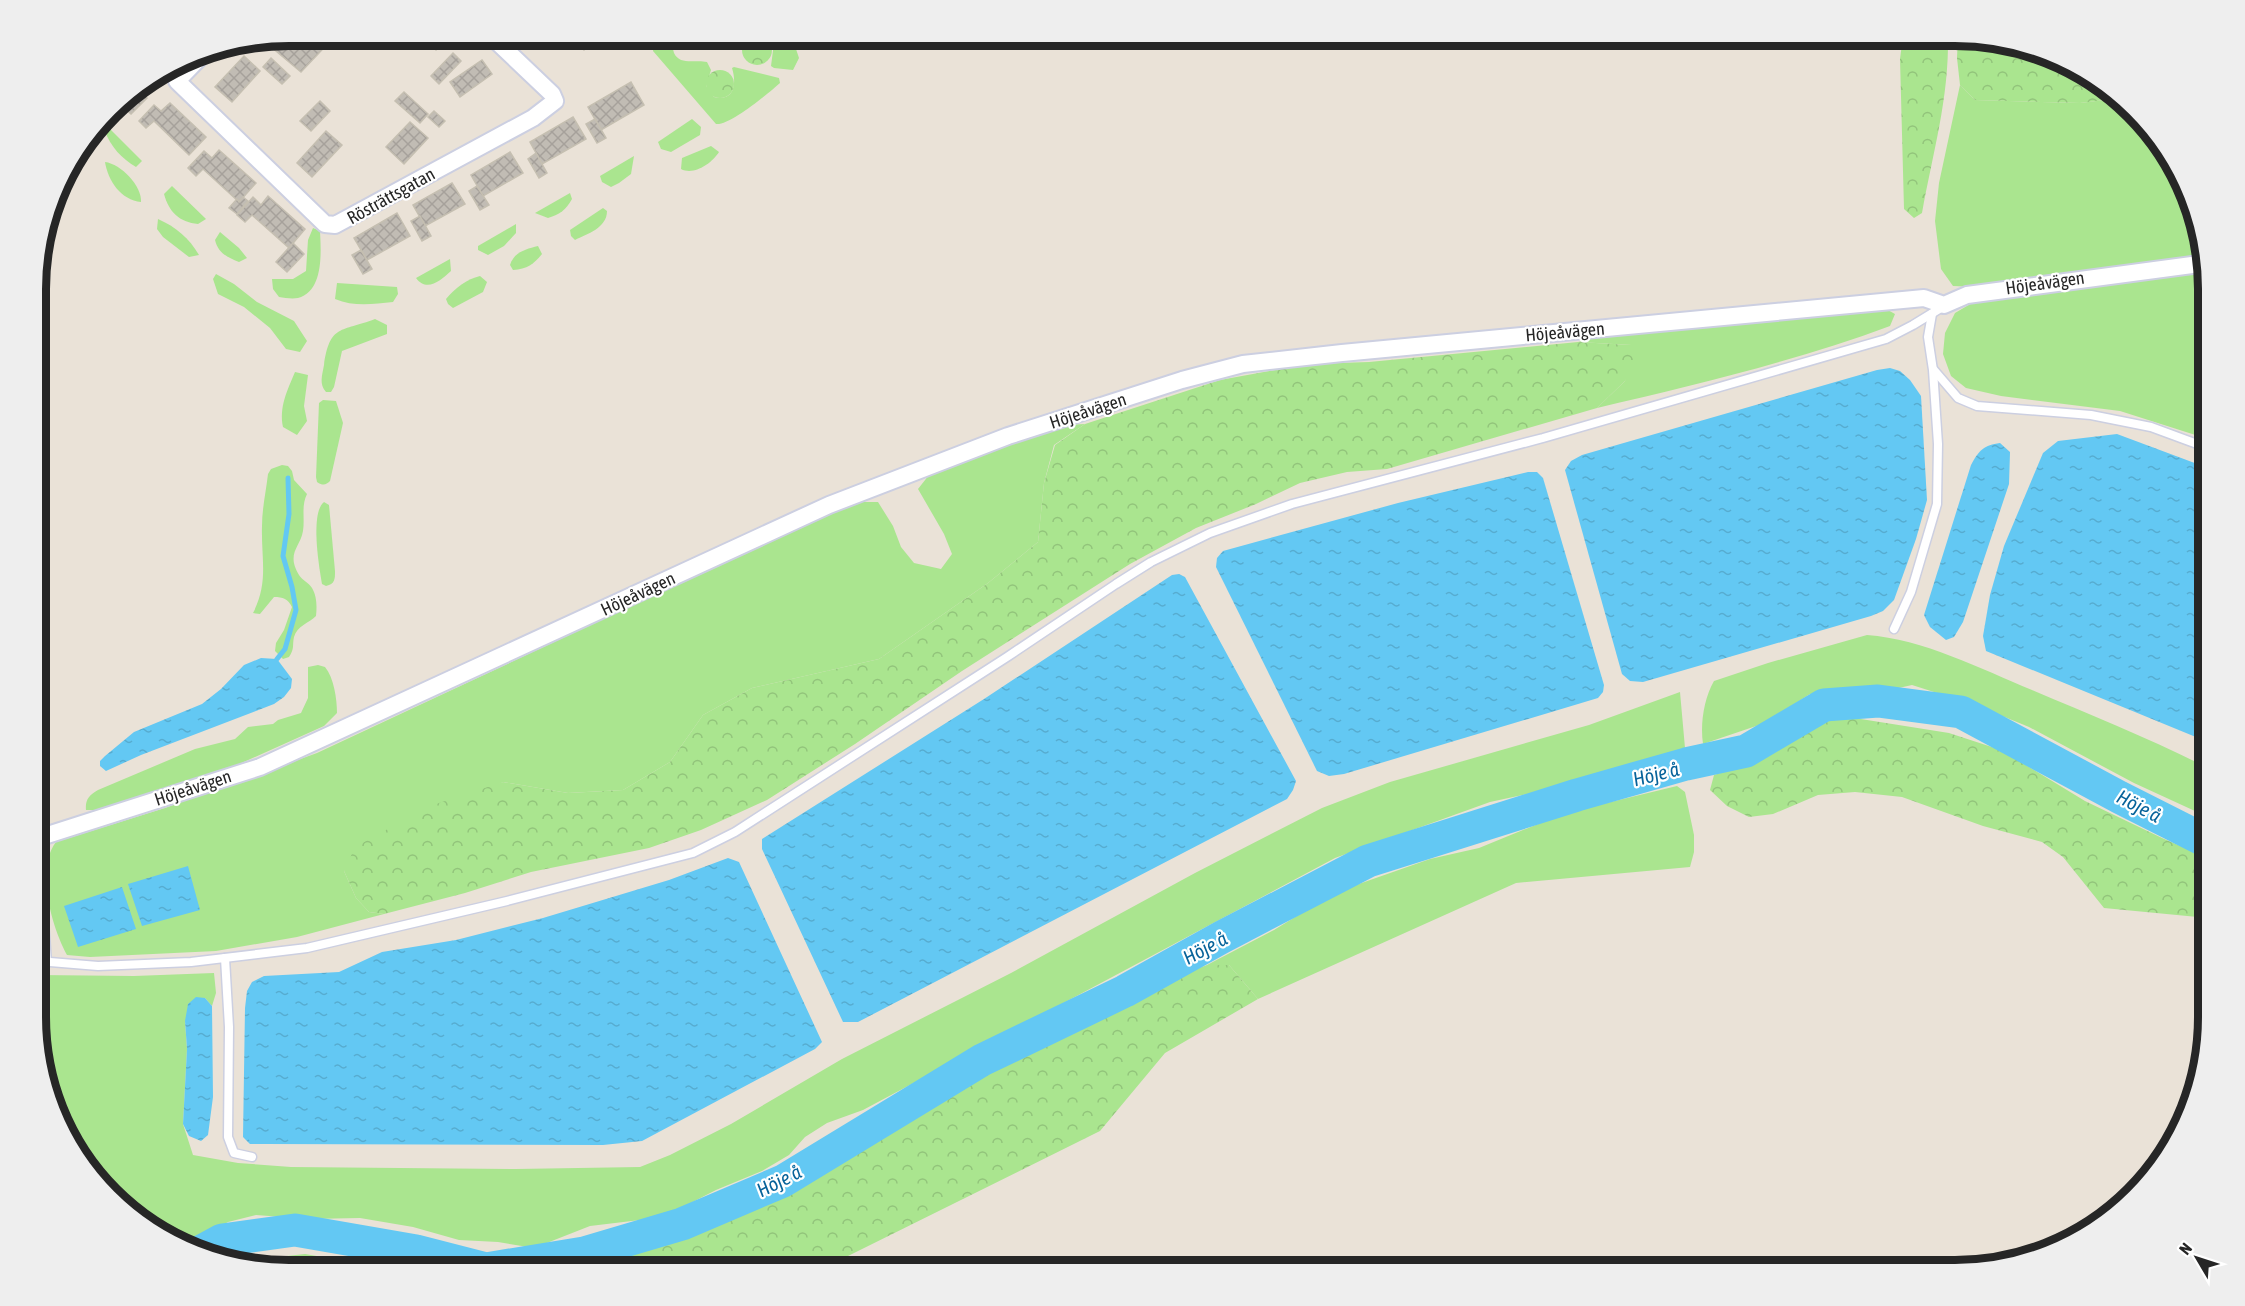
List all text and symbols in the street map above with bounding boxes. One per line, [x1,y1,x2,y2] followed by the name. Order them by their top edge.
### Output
[343,163,438,228] street label: Rösträttsgatan
[2004,267,2086,298] street label: Höjeåvägen
[1524,318,1605,345] street label: Höjeåvägen
[1047,388,1129,433] street label: Höjeåvägen
[597,567,678,620] street label: Höjeåvägen
[1630,757,1681,790] water label: Höje å
[152,765,234,810] street label: Höjeåvägen
[2113,784,2165,827] water label: Höje å
[1179,926,1231,969] water label: Höje å
[753,1160,805,1201] water label: Höje å
[2167,1228,2227,1288] north arrow
[2175,1239,2195,1258] text: N

